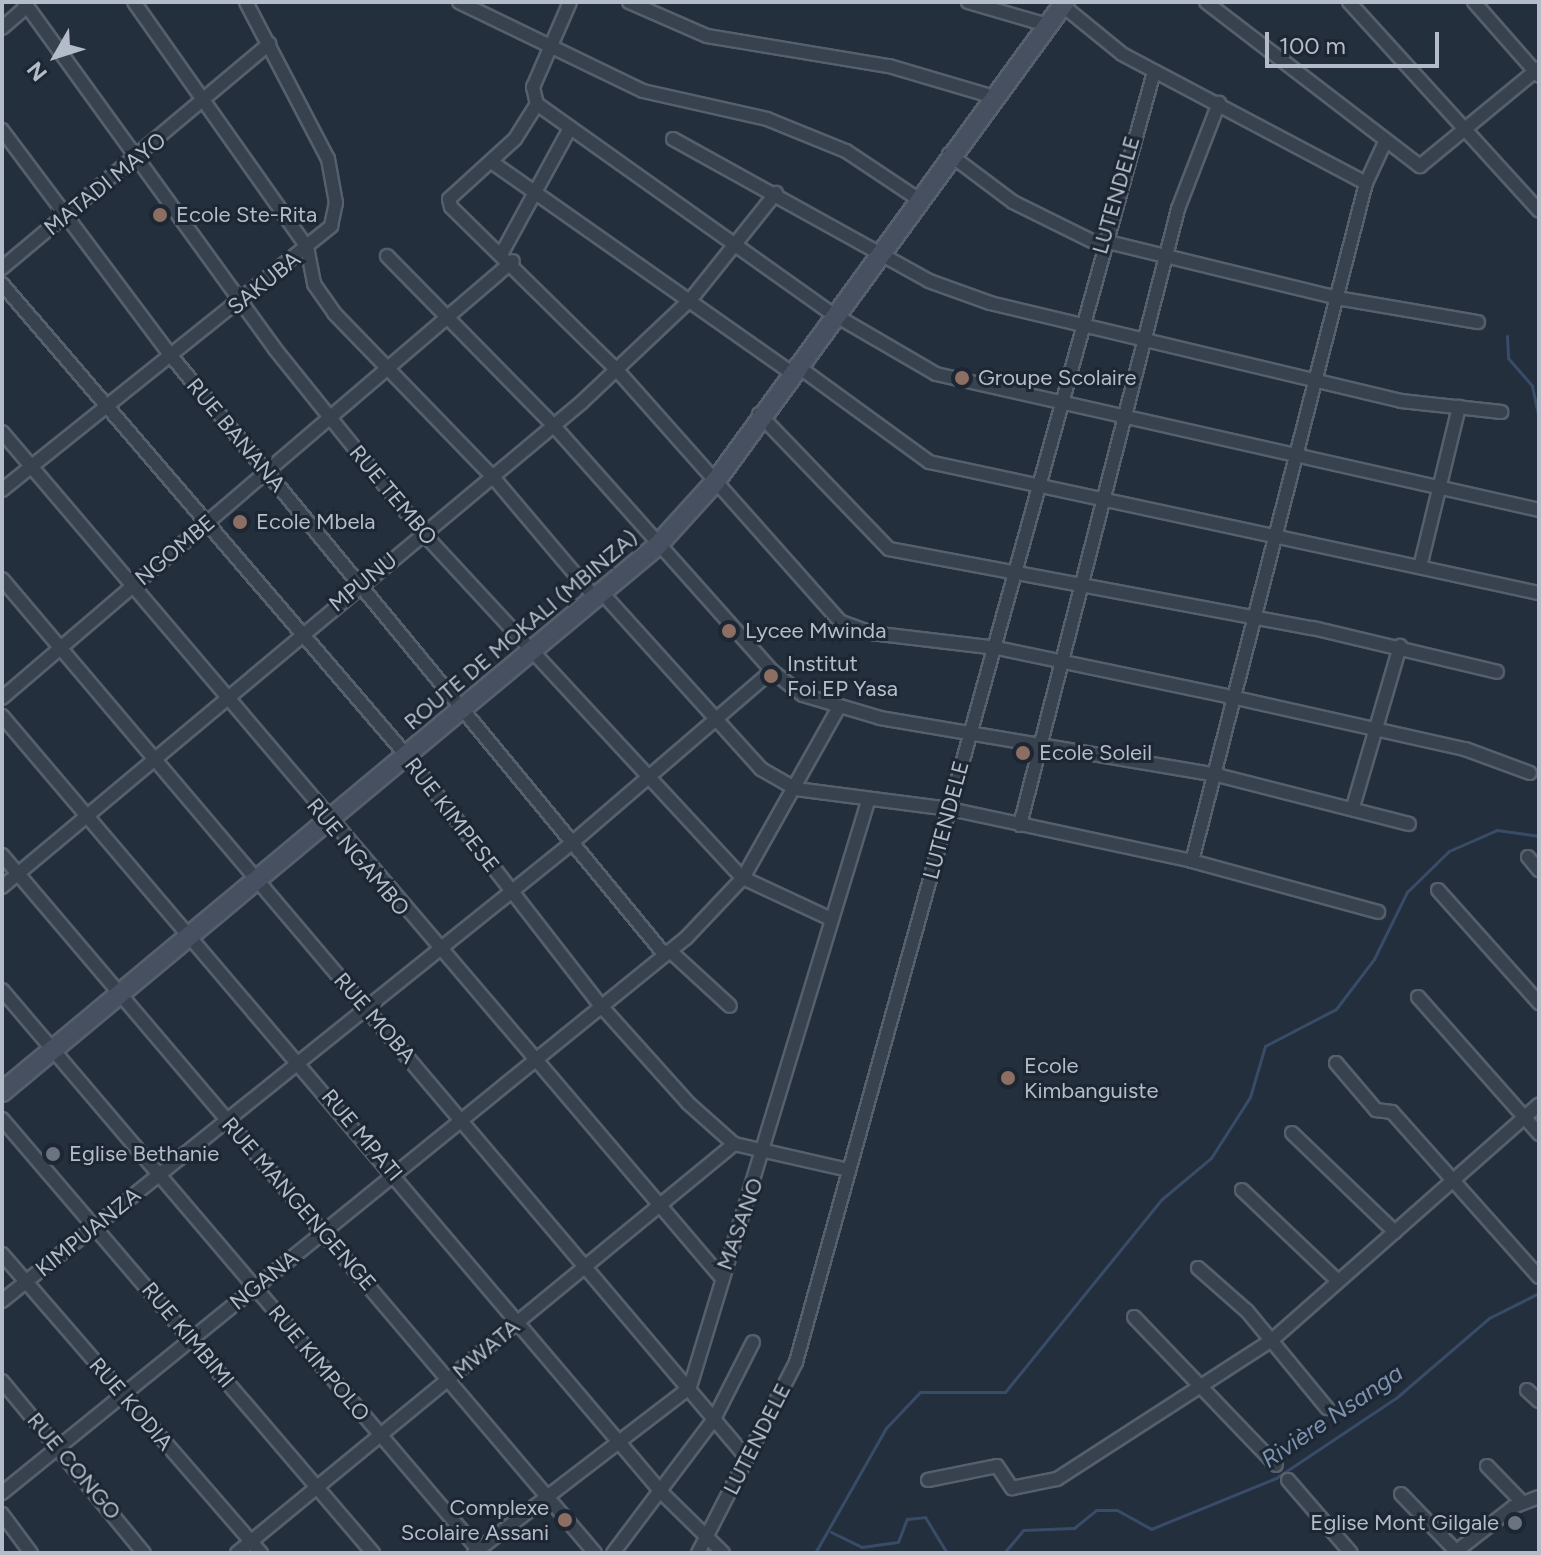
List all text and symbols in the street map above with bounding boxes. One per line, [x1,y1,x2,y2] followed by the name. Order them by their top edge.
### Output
[16,16,96,96] north arrow
[1269,16,1443,66] scale bar
[1279,31,1346,60] text: 100 m
[21,56,53,87] text: N
[39,127,171,241] street label: MATADI MAYO
[1087,133,1145,257] street label: LUTENDELE
[176,202,317,228] place label: Ecole Ste-Rita
[151,206,169,224] marker: Ecole Ste-Rita
[222,246,306,320] street label: SAKUBA
[978,365,1136,391] place label: Groupe Scolaire
[953,369,971,387] marker: Groupe Scolaire
[181,373,291,497] street label: RUE BANANA
[344,440,442,550] street label: RUE TEMBO
[130,509,220,591] street label: NGOMBE
[256,509,376,535] place label: Ecole Mbela
[231,513,249,531] marker: Ecole Mbela
[399,525,643,735] street label: ROUTE DE MOKALI (MBINZA)
[324,547,402,617] street label: MPUNU
[745,618,886,644] place label: Lycee Mwinda
[720,622,738,640] marker: Lycee Mwinda
[787,650,898,702] place label: Institut Foi EP Yasa
[762,667,780,685] marker: Institut Foi EP Yasa
[1039,740,1152,766] place label: Ecole Soleil
[1014,744,1032,762] marker: Ecole Soleil
[399,752,505,878] street label: RUE KIMPESE
[918,758,974,882] street label: LUTENDELE
[301,793,415,921] street label: RUE NGAMBO
[328,967,422,1069] street label: RUE MOBA
[1024,1052,1158,1104] place label: Ecole Kimbanguiste
[999,1069,1017,1087] marker: Ecole Kimbanguiste
[316,1084,408,1186] street label: RUE MPATI
[216,1112,382,1296] street label: RUE MANGENGENGE
[69,1141,219,1167] place label: Eglise Bethanie
[44,1145,62,1163] marker: Eglise Bethanie
[711,1174,769,1274] street label: MASANO
[30,1182,146,1282] street label: KIMPUANZA
[224,1244,304,1316] street label: NGANA
[136,1277,240,1393] street label: RUE KIMBIMI
[263,1299,375,1427] street label: RUE KIMPOLO
[447,1313,525,1385] street label: MWATA
[84,1352,178,1456] street label: RUE KODIA
[1256,1358,1408,1474] water label: Rivière Nsanga
[718,1379,796,1499] street label: LUTENDELE
[22,1407,126,1525] street label: RUE CONGO
[401,1494,549,1546] place label: Complexe Scolaire Assani
[1310,1510,1499,1536] place label: Eglise Mont Gilgale
[556,1511,574,1529] marker: Complexe Scolaire Assani
[1506,1514,1524,1532] marker: Eglise Mont Gilgale

